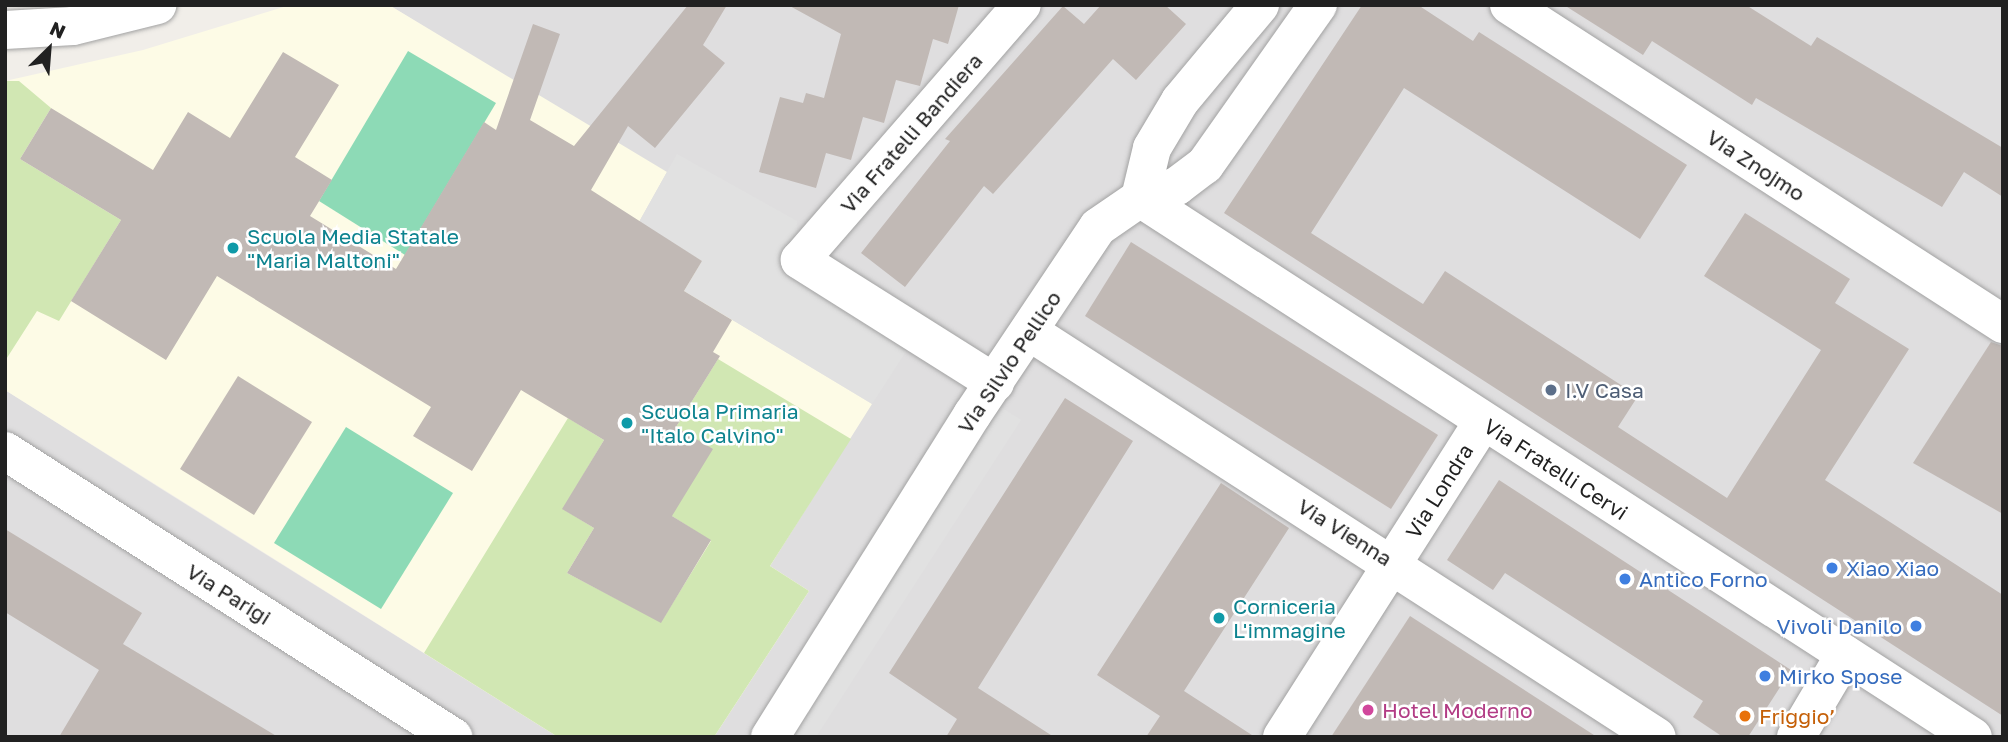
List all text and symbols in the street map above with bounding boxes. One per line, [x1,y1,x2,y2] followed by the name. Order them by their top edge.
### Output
[14,14,84,84] north arrow
[47,16,69,43] text: N
[835,48,987,218] street label: Via Fratelli Bandiera
[1702,124,1810,206] street label: Via Znojmo
[247,223,459,273] place label: Scuola Media Statale "Maria Maltoni"
[225,240,241,256] marker: Scuola Media Statale "Maria Maltoni"
[952,286,1066,438] street label: Via Silvio Pellico
[1565,377,1644,403] place label: I.V Casa
[1543,382,1559,398] marker: I.V Casa
[641,398,799,448] place label: Scuola Primaria "Italo Calvino"
[1479,413,1633,525] street label: Via Fratelli Cervi
[619,415,635,431] marker: Scuola Primaria "Italo Calvino"
[1400,439,1478,543] street label: Via Londra
[1293,493,1397,571] street label: Via Vienna
[1846,555,1939,581] place label: Xiao Xiao
[182,558,276,630] street label: Via Parigi
[1824,560,1840,576] marker: Xiao Xiao
[1639,566,1768,592] place label: Antico Forno
[1617,571,1633,587] marker: Antico Forno
[1233,593,1346,643] place label: Corniceria L'immagine
[1211,610,1227,626] marker: Corniceria L'immagine
[1777,613,1902,639] place label: Vivoli Danilo
[1908,618,1924,634] marker: Vivoli Danilo
[1779,663,1902,689] place label: Mirko Spose
[1757,668,1773,684] marker: Mirko Spose
[1382,697,1533,723] place label: Hotel Moderno
[1360,702,1376,718] marker: Hotel Moderno
[1759,703,1835,729] place label: Friggio’
[1737,708,1753,724] marker: Friggio’

